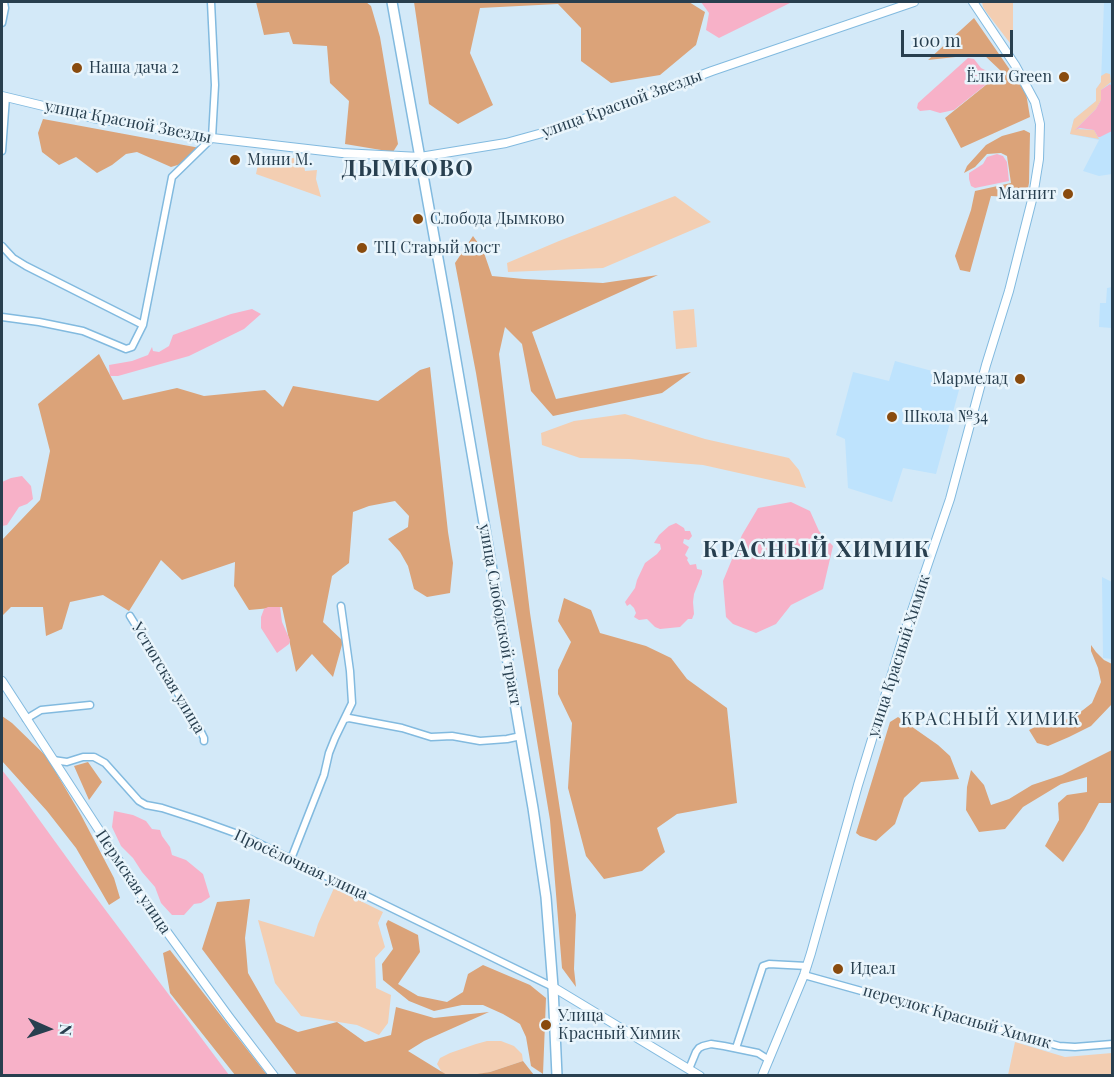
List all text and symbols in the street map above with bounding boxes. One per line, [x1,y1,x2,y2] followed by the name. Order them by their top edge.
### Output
[904,18,1016,56] scale bar
[912,28,961,52] text: 100 m
[89,58,179,78] place label: Наша дача 2
[70,61,84,75] marker: Наша дача 2
[539,66,705,142] street label: улица Красной Звезды
[966,67,1052,87] place label: Ёлки Green
[1057,70,1071,84] marker: Ёлки Green
[43,96,213,148] street label: улица Красной Звезды
[247,150,313,170] place label: Мини М.
[228,153,242,167] marker: Мини М.
[342,156,474,182] district label: ДЫМКОВО
[998,184,1056,204] place label: Магнит
[1061,187,1075,201] marker: Магнит
[430,209,565,229] place label: Слобода Дымково
[411,212,425,226] marker: Слобода Дымково
[374,238,500,258] place label: ТЦ Старый мост
[355,241,369,255] marker: ТЦ Старый мост
[932,369,1008,389] place label: Мармелад
[1013,372,1027,386] marker: Мармелад
[904,407,988,427] place label: Школа №34
[885,410,899,424] marker: Школа №34
[475,522,525,708] street label: улица Слободской тракт
[703,537,931,563] district label: КРАСНЫЙ ХИМИК
[864,572,934,740] street label: улица Красный Химик
[127,619,209,737] street label: Устюгская улица
[901,708,1081,730] district label: КРАСНЫЙ ХИМИК
[91,826,175,938] street label: Пермская улица
[231,826,371,904] street label: Просёлочная улица
[850,959,896,979] place label: Идеал
[831,962,845,976] marker: Идеал
[861,981,1053,1053] street label: переулок Красный Химик
[18,999,78,1059] north arrow
[558,1006,680,1044] place label: Улица Красный Химик
[539,1018,553,1032] marker: Улица Красный Химик
[56,1024,77,1036] text: N

